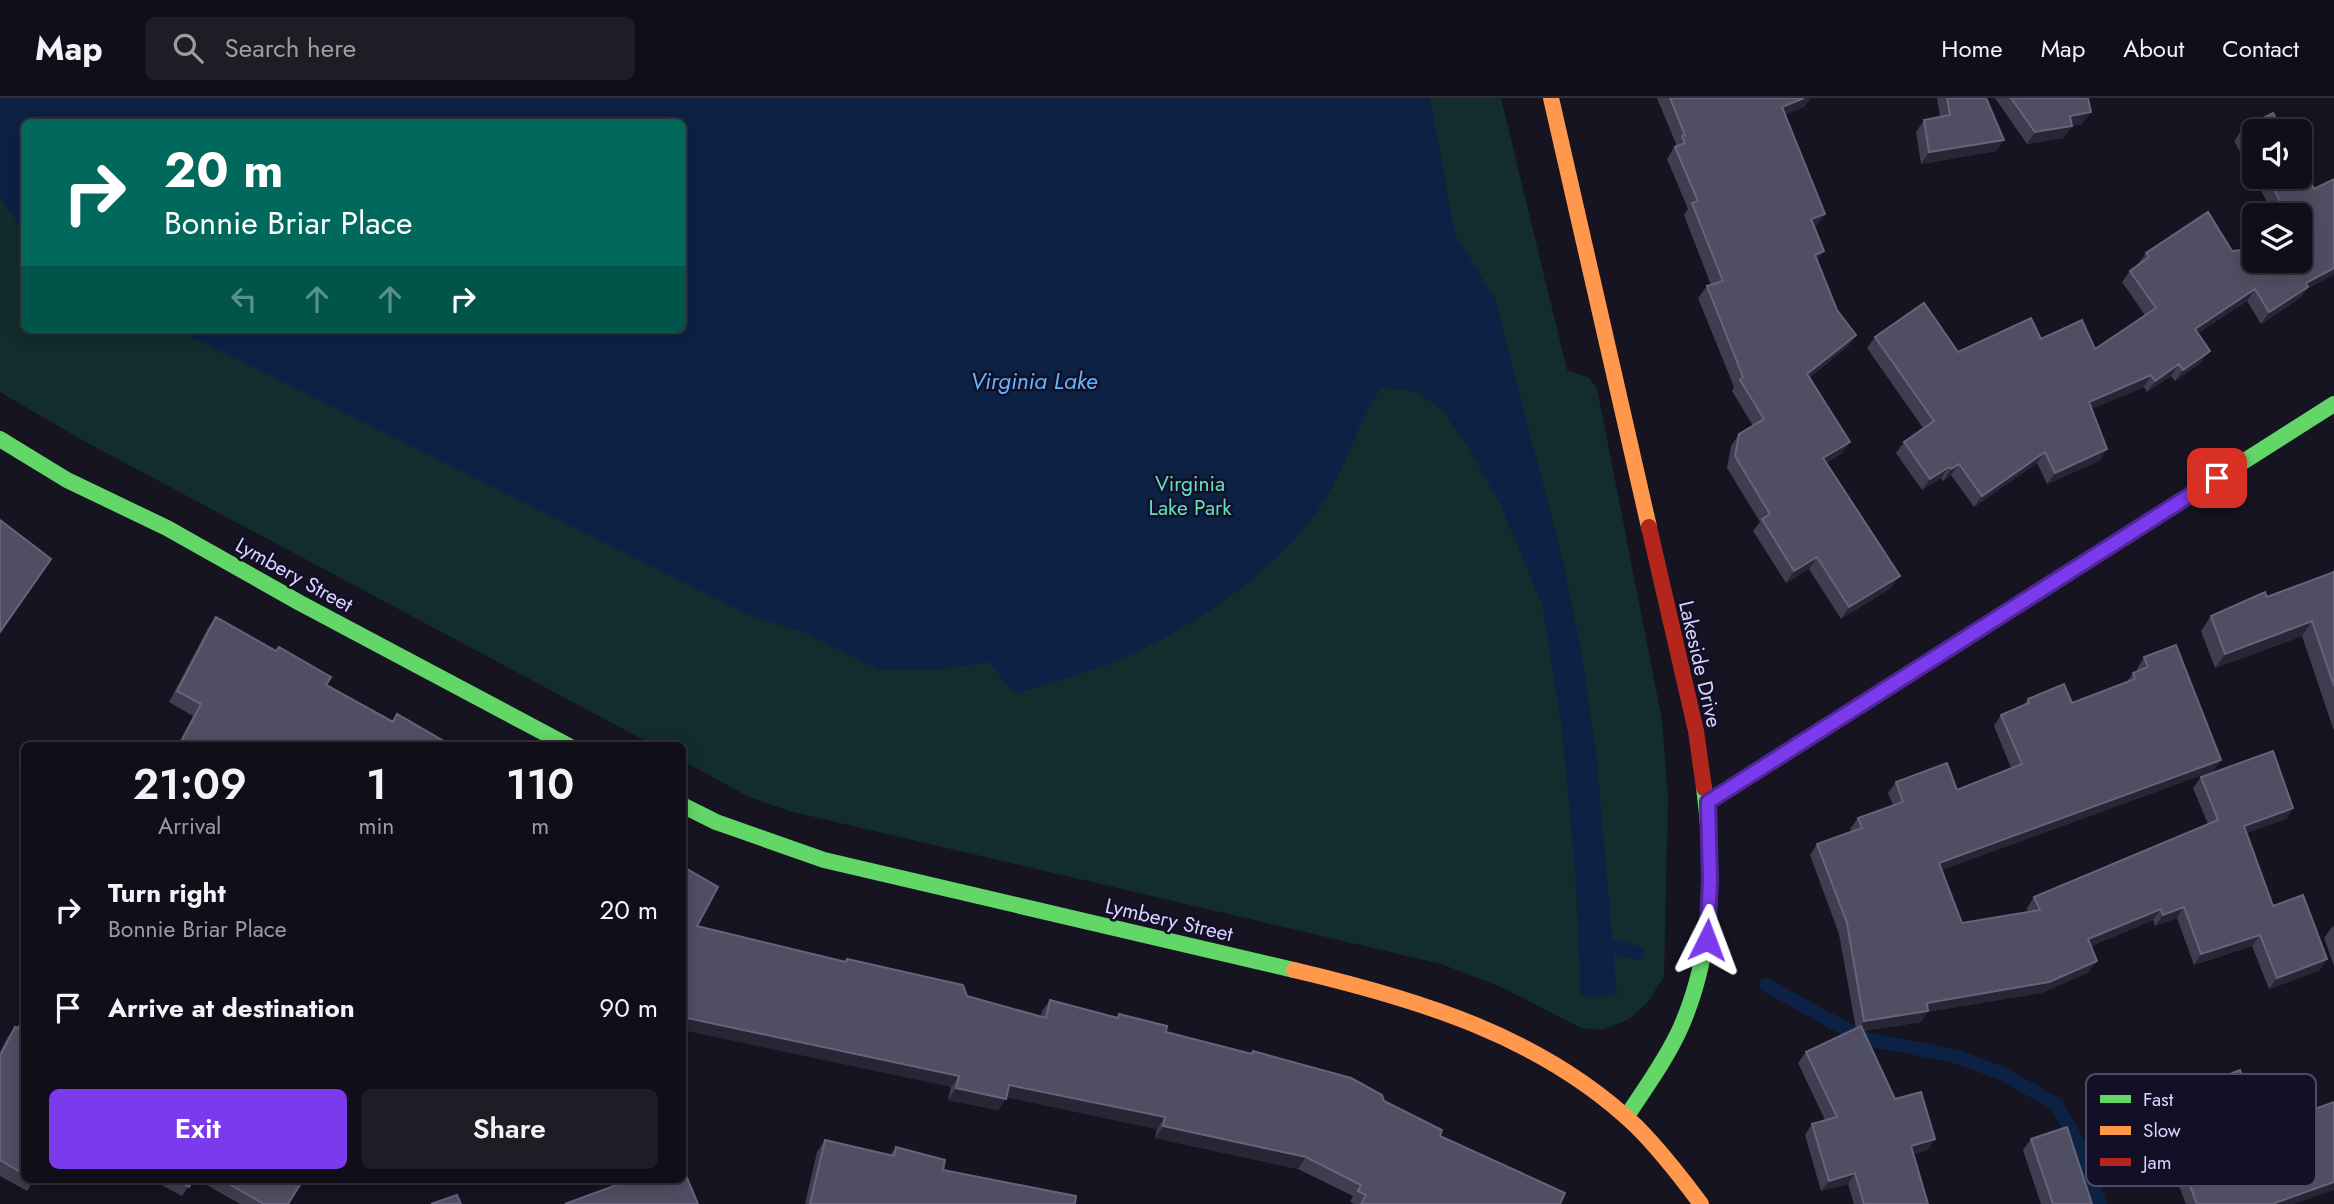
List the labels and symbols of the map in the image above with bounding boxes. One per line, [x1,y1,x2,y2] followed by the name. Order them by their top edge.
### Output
[970,364,1098,398] water label: Virginia Lake
[2187,448,2247,508] pin
[1148,469,1232,523] park label: Virginia Lake Park
[230,530,358,620] street label: Lymbery Street
[1671,598,1729,730] street label: Lakeside Drive
[1102,891,1236,949] street label: Lymbery Street
[1670,903,1744,977] position arrow
[2086,1074,2316,1186] legend
[2143,1086,2174,1113] text: Fast
[2143,1117,2181,1144] text: Slow
[2140,1149,2172,1176] text: Jam

